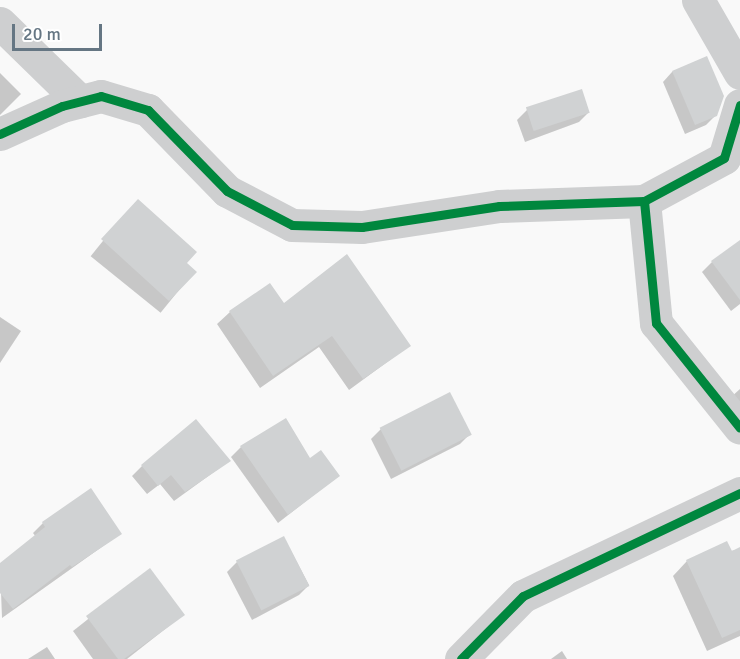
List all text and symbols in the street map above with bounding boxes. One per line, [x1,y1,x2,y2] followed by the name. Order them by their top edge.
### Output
[15,12,105,50] scale bar
[23,23,61,45] text: 20 m

